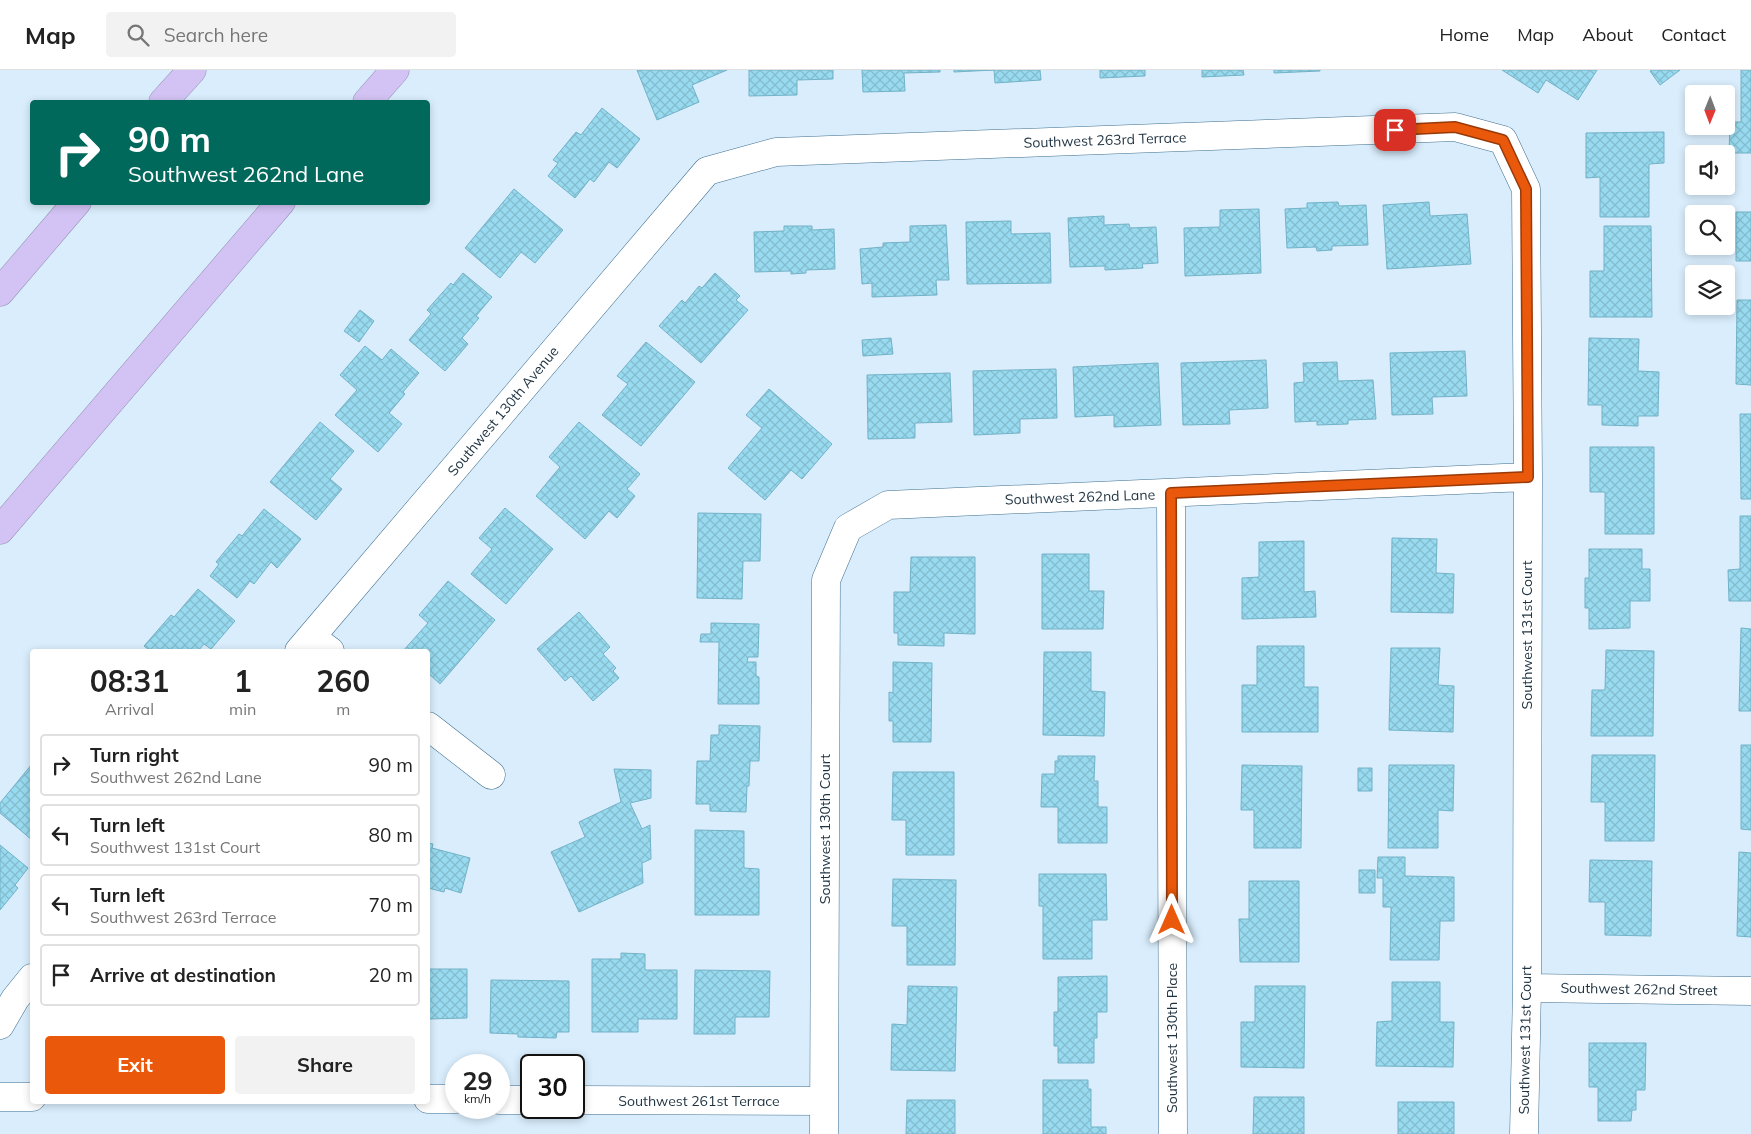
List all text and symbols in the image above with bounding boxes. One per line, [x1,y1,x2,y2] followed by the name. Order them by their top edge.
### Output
[106,12,456,57] search box
[25,20,76,50] text: Map
[124,21,152,49] icon: search
[164,23,268,47] text: Search here
[1439,23,1489,46] text: Home
[1517,23,1554,46] text: Map
[1582,23,1633,46] text: About
[1661,23,1726,46] text: Contact
[1685,85,1735,135] north arrow
[1685,85,1735,315] map controls
[1374,109,1416,151] pin
[1381,116,1409,144] icon: arrive
[128,117,211,161] text: 90 m
[45,120,110,185] icon: right
[1023,128,1187,152] street label: Southwest 263rd Terrace
[1685,145,1735,195] button: sound
[128,160,364,188] text: Southwest 262nd Lane
[1685,205,1735,255] button: search
[1685,265,1735,315] button: layers
[444,343,562,479] street label: Southwest 130th Avenue
[1005,485,1155,509] street label: Southwest 262nd Lane
[1518,560,1536,710] street label: Southwest 131st Court
[90,662,169,700] text: 08:31
[234,662,252,700] text: 1
[316,662,370,700] text: 260
[105,699,154,719] text: Arrival
[229,699,256,719] text: min
[336,699,350,719] text: m
[90,743,179,767] text: Turn right
[47,751,75,779] icon: right
[369,753,413,777] text: 90 m
[816,754,834,904] street label: Southwest 130th Court
[90,767,262,787] text: Southwest 262nd Lane
[90,813,165,837] text: Turn left
[47,821,75,849] icon: left
[369,823,413,847] text: 80 m
[90,837,260,857] text: Southwest 131st Court
[90,883,165,907] text: Turn left
[47,891,75,919] icon: left
[369,893,413,917] text: 70 m
[1145,893,1197,945] position arrow
[90,907,276,927] text: Southwest 263rd Terrace
[47,961,75,989] icon: arrive
[90,963,276,987] text: Arrive at destination
[369,963,413,987] text: 20 m
[1163,963,1181,1113] street label: Southwest 130th Place
[1515,965,1535,1115] street label: Southwest 131st Court
[1560,979,1718,999] street label: Southwest 262nd Street
[45,1036,225,1094] button: Exit
[235,1036,415,1094] button: Share
[520,1054,585,1119] speed limit sign: 30
[462,1065,493,1096] text: 29
[464,1091,491,1106] text: km/h
[618,1092,780,1110] street label: Southwest 261st Terrace

